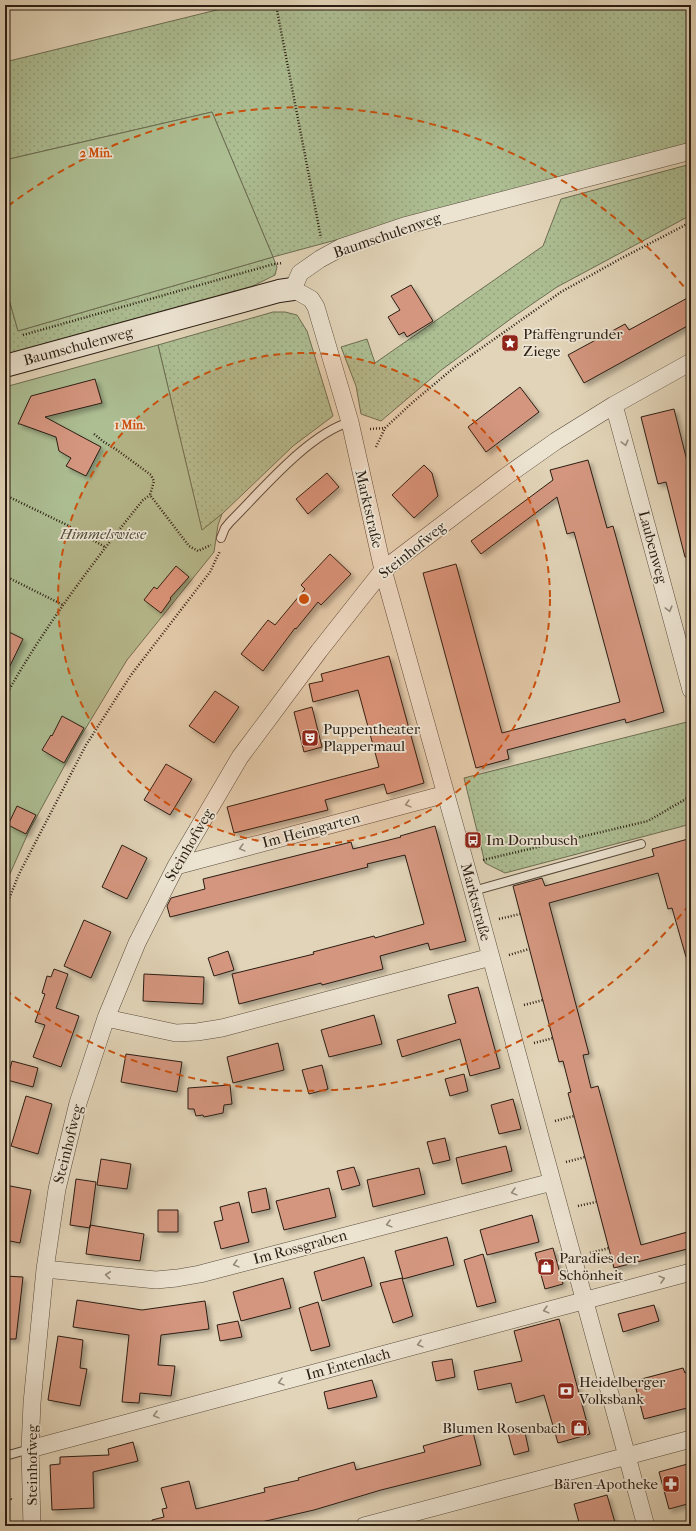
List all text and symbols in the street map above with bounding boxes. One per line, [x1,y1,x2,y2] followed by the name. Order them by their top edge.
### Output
[80,146,113,160] text: 2 Min.
[331,208,444,262] street label: Baumschulenweg
[21,322,136,369] street label: Baumschulenweg
[523,325,623,360] place label: Pfaffengrunder Ziege
[500,333,520,353] place icon: Pfaffengrunder Ziege
[115,418,146,432] text: 1 Min.
[620,439,628,446] one-way arrow
[351,468,387,550] street label: Marktstraße
[635,509,672,586] street label: Laubenweg
[375,517,450,582] street label: Steinhofweg
[59,525,147,543] park label: Himmelswiese
[297,592,311,606] centre of rings
[664,605,673,612] one-way arrow
[323,720,421,755] place label: Puppentheater Plappermaul
[300,728,320,748] theatre icon: Puppentheater Plappermaul
[405,799,412,808] one-way arrow
[161,805,218,885] street label: Steinhofweg
[260,808,362,852] street label: Im Heimgarten
[463,830,483,850] bus stop icon: Im Dornbusch
[486,831,579,849] place label: Im Dornbusch
[238,843,245,852] one-way arrow
[457,861,495,943] street label: Marktstraße
[49,1102,87,1185] street label: Steinhofweg
[511,1187,518,1195] one-way arrow
[385,1220,392,1228] one-way arrow
[251,1226,349,1268] street label: Im Rossgraben
[559,1249,639,1284] place label: Paradies der Schönheit
[536,1257,556,1277] shop icon: Paradies der Schönheit
[232,1259,239,1268] one-way arrow
[105,1271,111,1280] one-way arrow
[659,1276,665,1284] one-way arrow
[543,1306,549,1314] one-way arrow
[417,1339,424,1348] one-way arrow
[304,1344,393,1384] street label: Im Entenlach
[578,1373,666,1408] place label: Heidelberger Volksbank
[278,1377,285,1385] one-way arrow
[556,1381,576,1401] bank icon: Heidelberger Volksbank
[153,1411,159,1419] one-way arrow
[569,1418,589,1438] shop icon: Blumen Rosenbach
[442,1419,567,1437] place label: Blumen Rosenbach
[23,1424,41,1506] street label: Steinhofweg
[661,1474,681,1494] pharmacy icon: Bären-Apotheke
[554,1475,659,1493] place label: Bären-Apotheke

